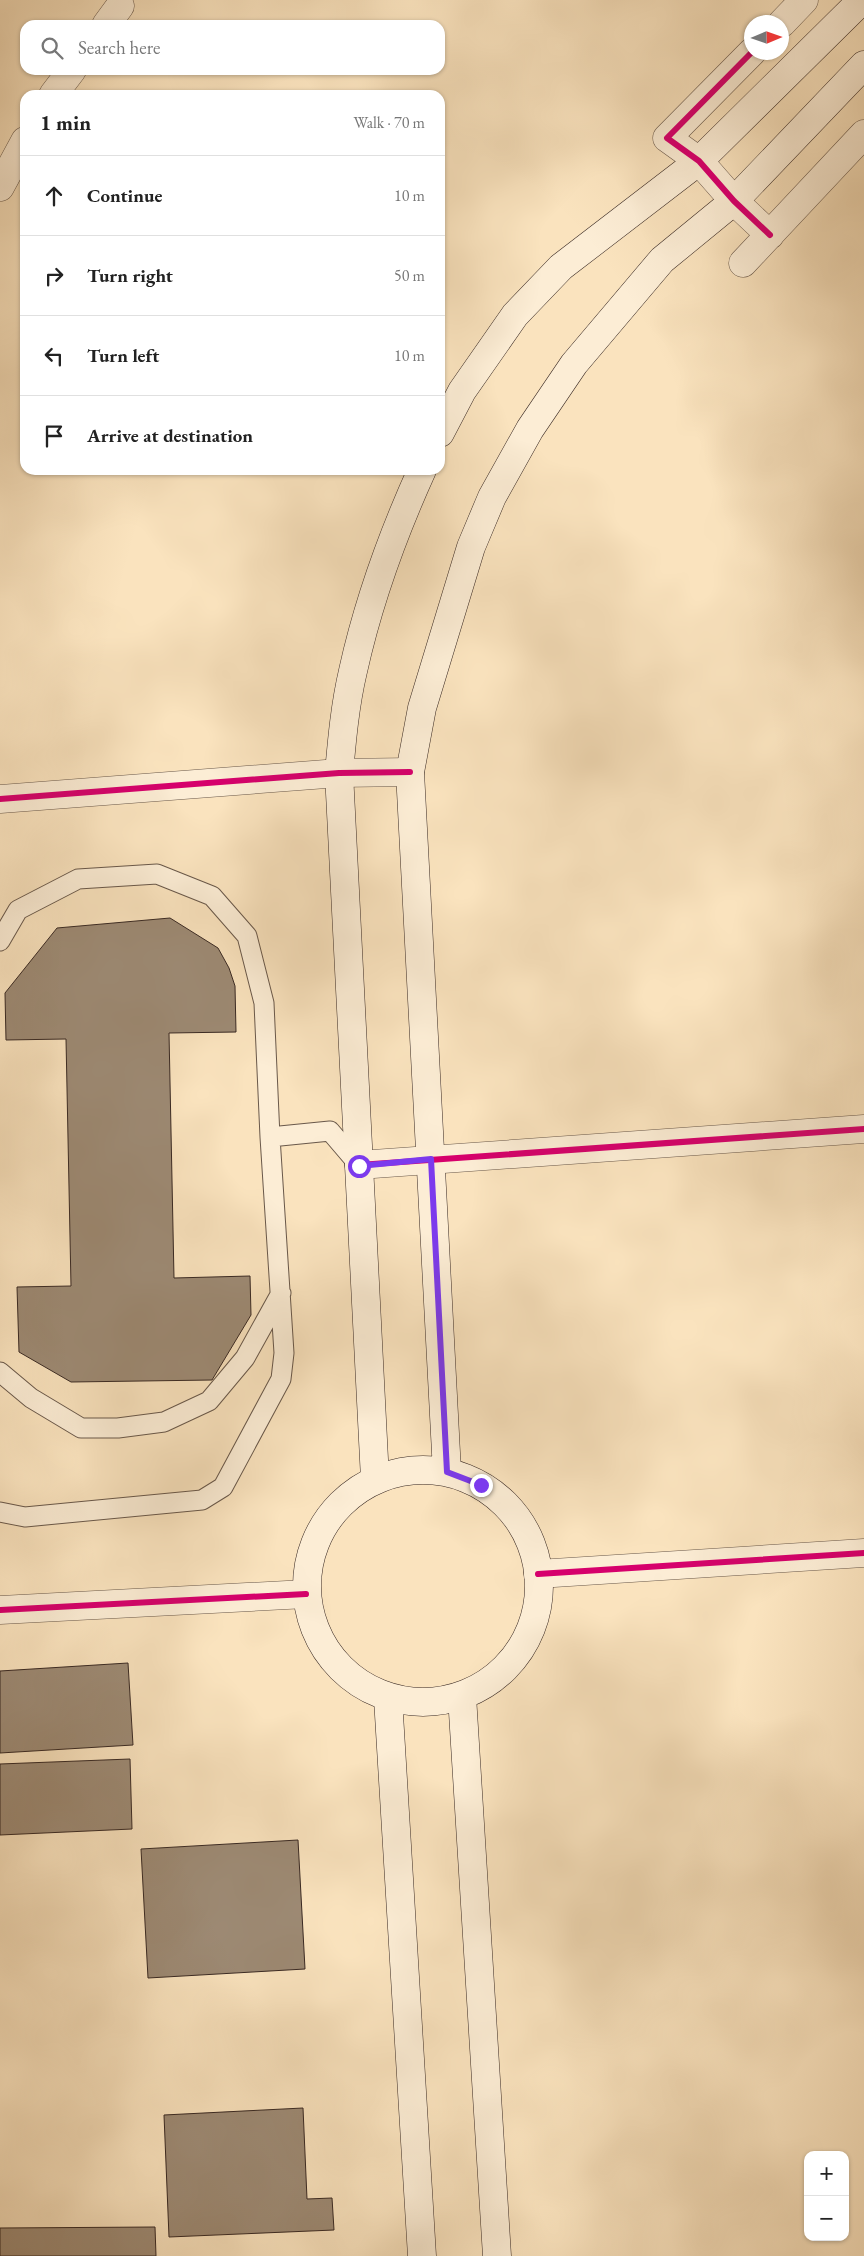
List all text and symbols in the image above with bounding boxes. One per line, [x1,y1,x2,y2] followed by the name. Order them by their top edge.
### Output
[744,15,789,60] north arrow
[20,20,445,75] search box
[38,34,66,62] icon: search
[78,35,160,60] text: Search here
[40,109,91,136] text: 1 min
[354,112,425,133] text: Walk · 70 m
[40,182,68,210] icon: ahead
[87,183,162,208] text: Continue
[394,185,425,206] text: 10 m
[40,262,68,290] icon: right
[87,263,173,288] text: Turn right
[394,265,425,286] text: 50 m
[40,342,68,370] icon: left
[87,343,159,368] text: Turn left
[394,345,425,366] text: 10 m
[40,422,68,450] icon: arrive
[87,423,253,448] text: Arrive at destination
[348,1155,371,1178] route start
[470,1474,493,1497] route end
[804,2151,849,2241] map controls
[804,2151,849,2196] button: +
[804,2196,849,2241] button: −

